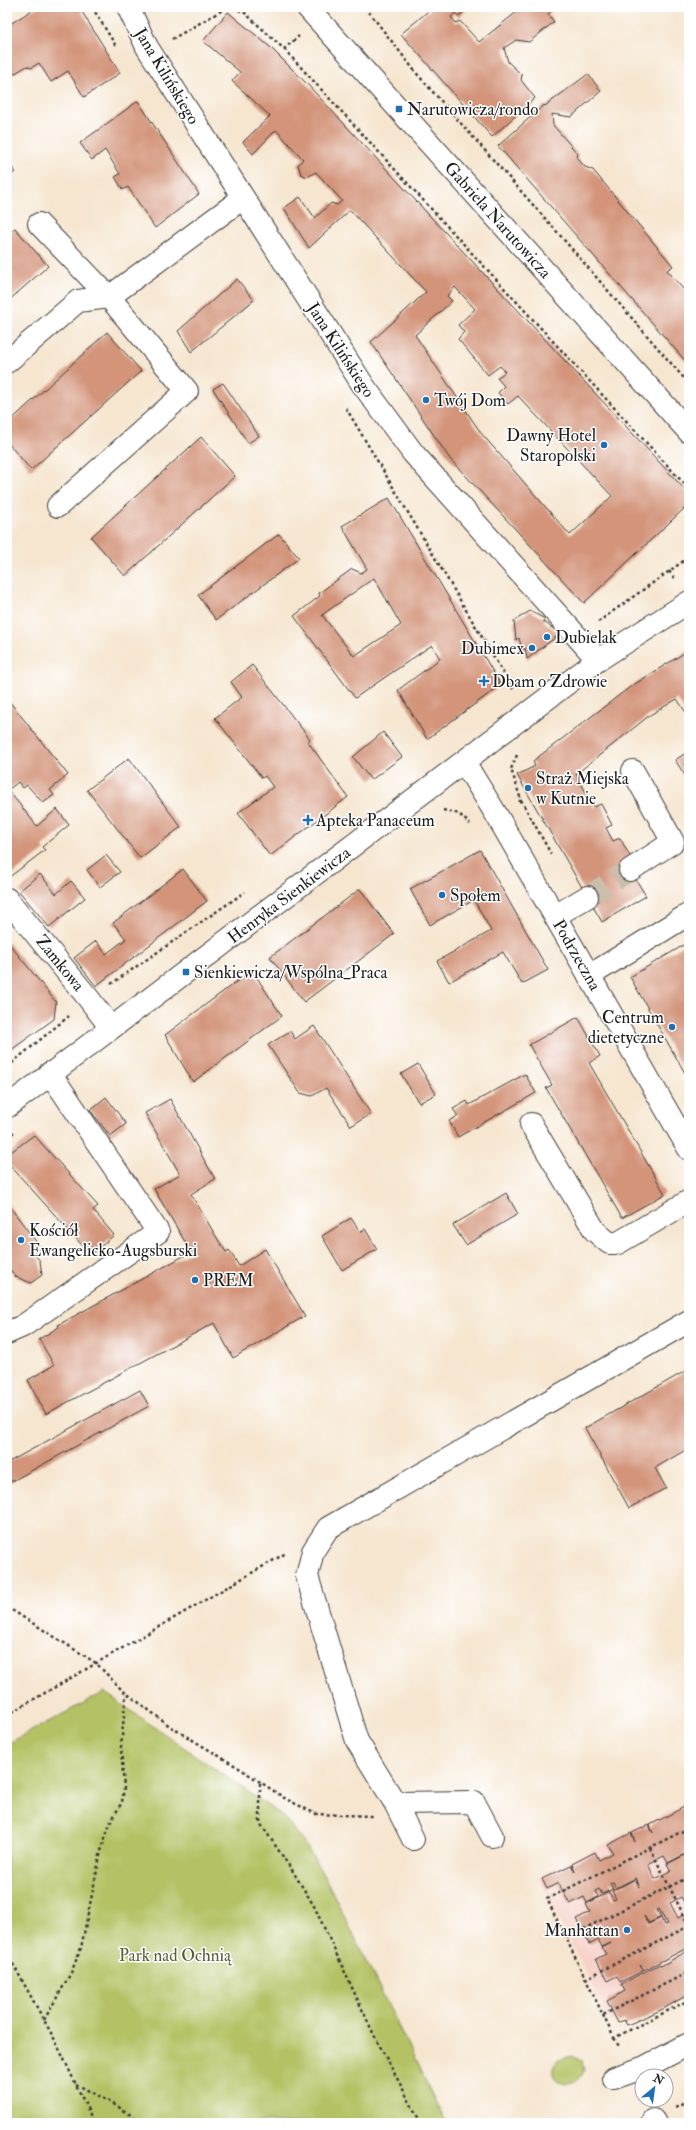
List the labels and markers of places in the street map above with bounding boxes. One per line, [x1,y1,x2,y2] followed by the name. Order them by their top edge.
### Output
[407,99,539,120] place label: Narutowicza/rondo
[394,104,404,114] marker: Narutowicza/rondo
[434,390,506,411] place label: Twój Dom
[421,395,431,405] marker: Twój Dom
[506,425,597,467] place label: Dawny Hotel Staropolski
[599,440,609,450] marker: Dawny Hotel Staropolski
[555,627,617,648] place label: Dubielak
[542,632,552,642] marker: Dubielak
[461,638,524,659] place label: Dubimex
[527,643,537,653] marker: Dubimex
[492,671,607,692] place label: Dbam o Zdrowie
[479,676,489,686] marker: Dbam o Zdrowie
[536,768,630,809] place label: Straż Miejska w Kutnie
[523,783,533,793] marker: Straż Miejska w Kutnie
[315,810,435,832] place label: Apteka Panaceum
[303,815,313,825] marker: Apteka Panaceum
[450,885,501,907] place label: Społem
[437,890,447,900] marker: Społem
[194,962,389,984] place label: Sienkiewicza/Wspólna_Praca
[181,967,191,977] marker: Sienkiewicza/Wspólna_Praca
[588,1007,664,1049] place label: Centrum dietetyczne
[667,1022,677,1032] marker: Centrum dietetyczne
[29,1220,198,1261] place label: Kościół Ewangelicko-Augsburski
[16,1235,26,1245] marker: Kościół Ewangelicko-Augsburski
[203,1270,254,1291] place label: PREM
[190,1275,200,1285] marker: PREM
[544,1920,619,1941] place label: Manhattan
[622,1925,632,1935] marker: Manhattan

